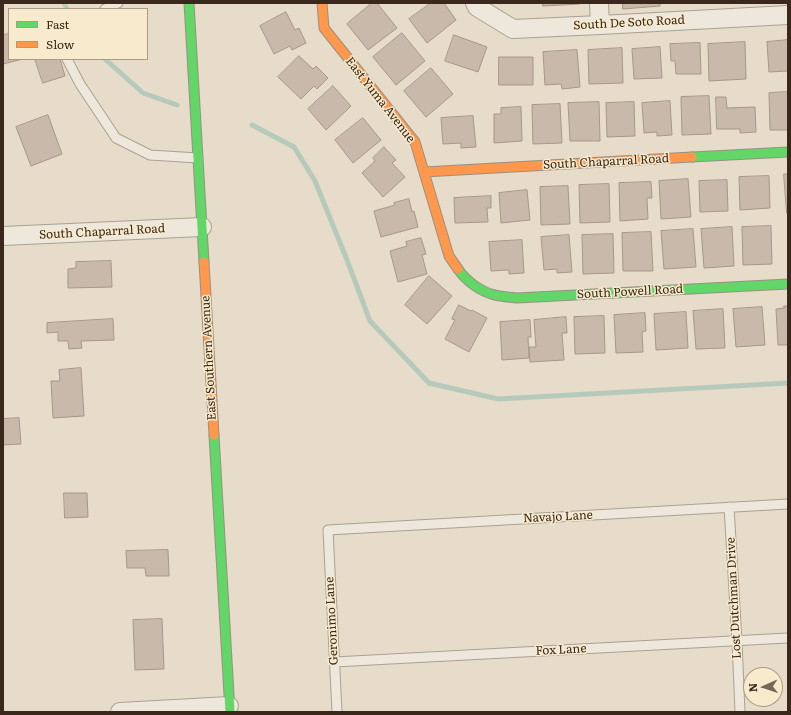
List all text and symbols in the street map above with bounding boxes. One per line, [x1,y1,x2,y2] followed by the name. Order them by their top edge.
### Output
[8,8,148,60] legend
[573,13,685,33] street label: South De Soto Road
[46,15,69,33] text: Fast
[46,35,74,53] text: Slow
[342,54,418,146] street label: East Yuma Avenue
[543,152,669,172] street label: South Chaparral Road
[39,222,165,242] street label: South Chaparral Road
[576,282,684,302] street label: South Powell Road
[199,295,219,421] street label: East Southern Avenue
[523,508,593,526] street label: Navajo Lane
[724,537,744,659] street label: Lost Dutchman Drive
[322,576,342,666] street label: Geronimo Lane
[535,641,587,659] street label: Fox Lane
[743,667,783,707] north arrow
[744,683,760,693] text: N

